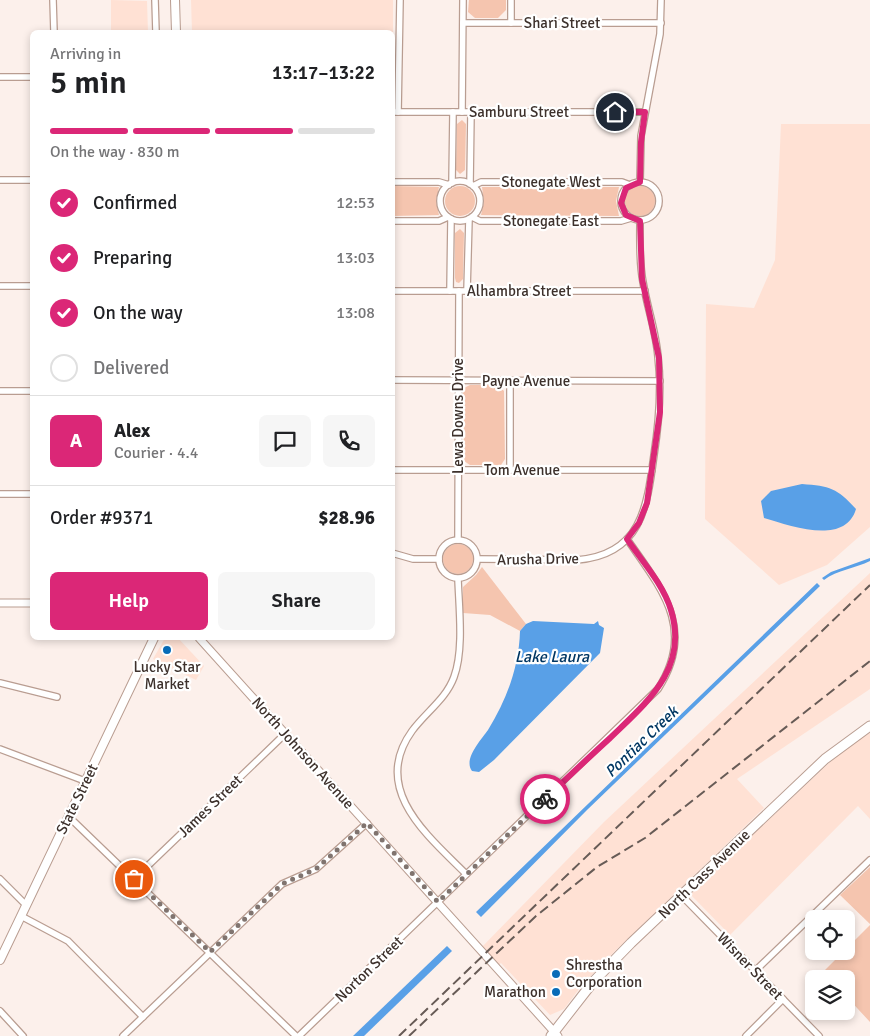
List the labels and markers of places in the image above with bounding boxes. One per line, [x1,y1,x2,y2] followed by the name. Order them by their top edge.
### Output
[594,91,636,133] pin
[161,644,173,656] marker: Lucky Star Market
[133,658,201,693] place label: Lucky Star Market
[113,858,155,900] pin
[566,956,642,991] place label: Shrestha Corporation
[550,968,562,980] marker: Shrestha Corporation
[484,983,546,1001] place label: Marathon
[550,986,562,998] marker: Marathon

